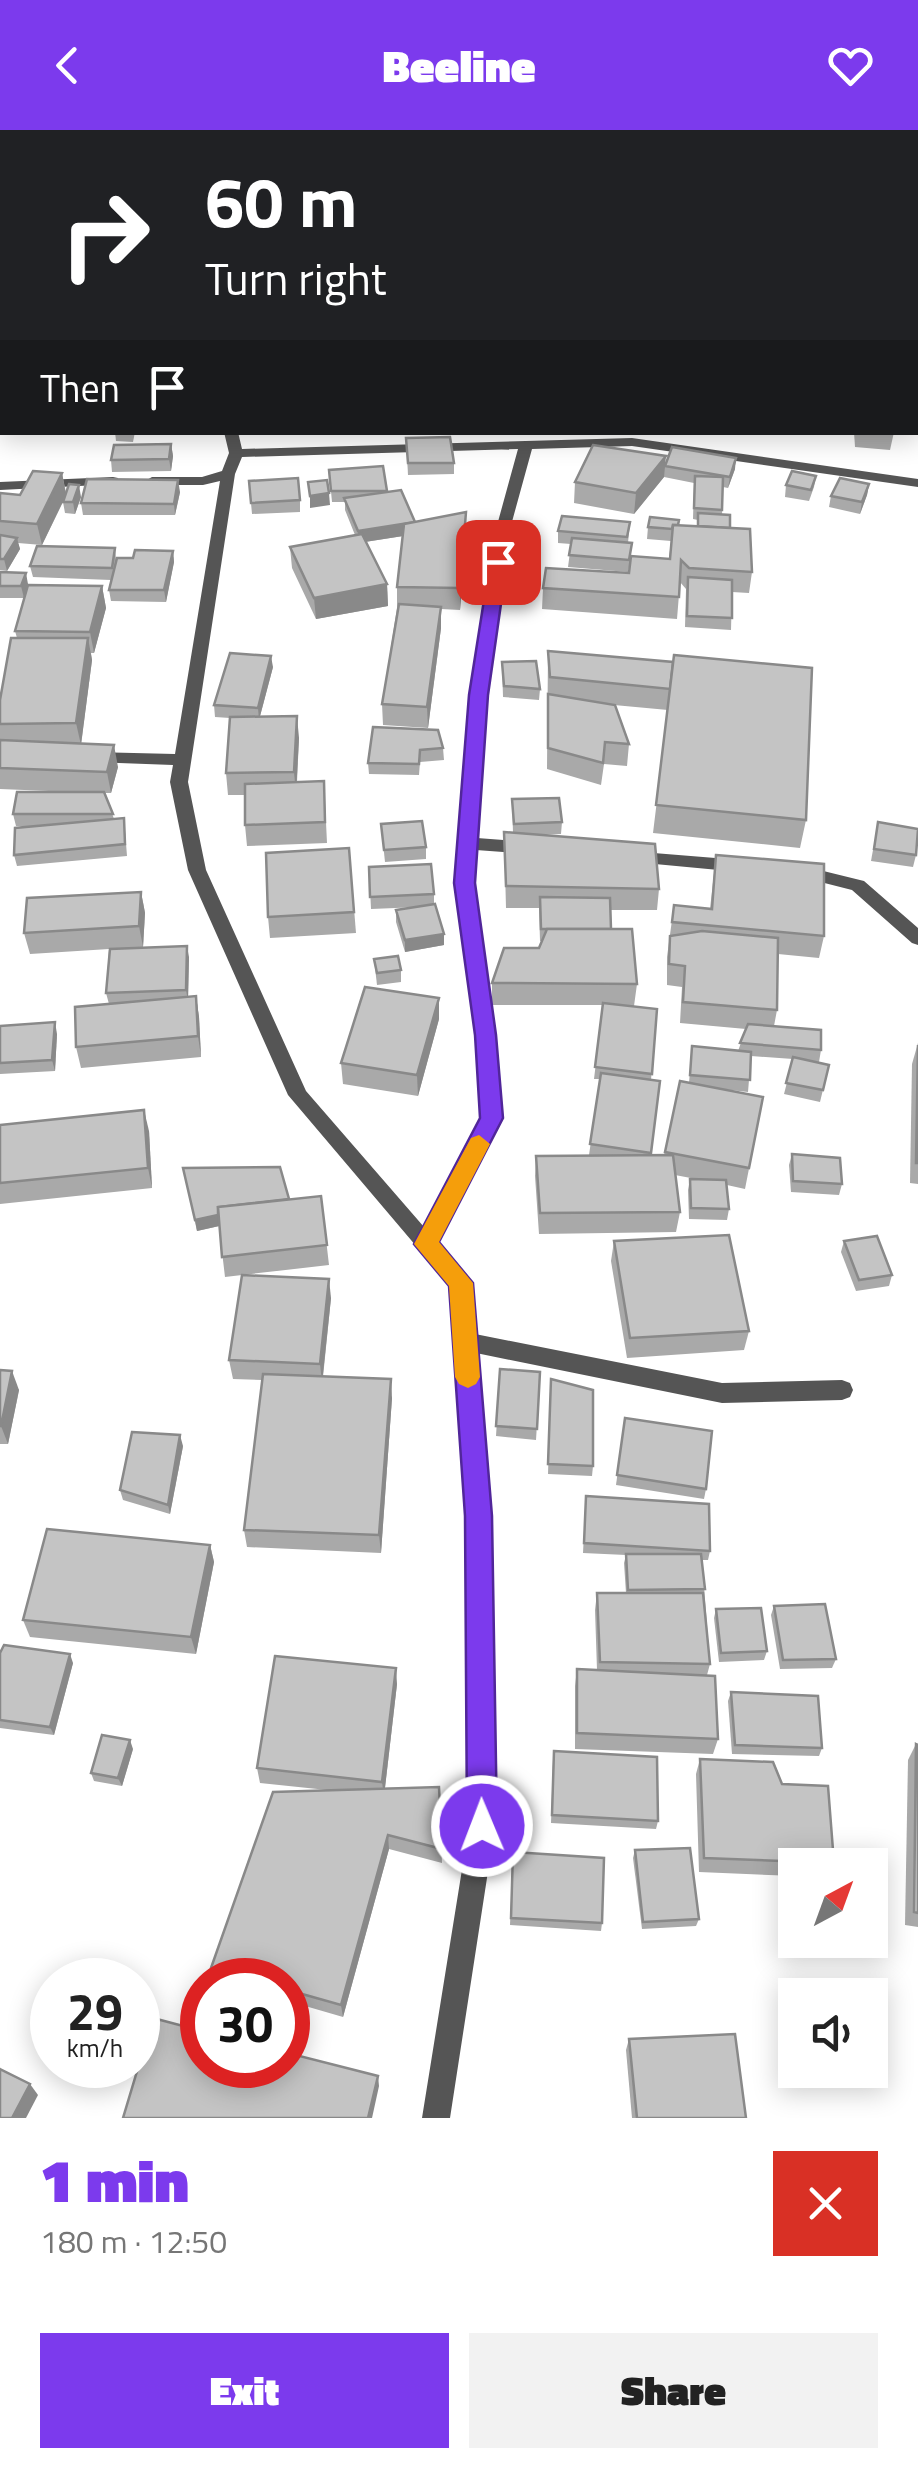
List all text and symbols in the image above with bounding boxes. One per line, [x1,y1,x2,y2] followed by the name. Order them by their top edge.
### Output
[382,31,536,99] text: Beeline
[40,38,95,93] icon: back
[823,38,878,93] icon: heart
[205,148,358,254] text: 60 m
[40,170,170,300] icon: right
[205,244,387,312] text: Turn right
[40,359,120,417] text: Then
[140,360,195,415] icon: arrive
[456,520,541,605] pin
[471,535,526,590] icon: arrive
[430,1774,534,1878] position arrow
[778,1848,888,1958] north arrow
[778,1848,888,2088] map controls
[180,1958,310,2088] speed limit sign: 30
[67,1973,123,2049] text: 29
[778,1978,888,2088] button: sound
[67,2029,123,2067] text: km/h
[40,2134,189,2225] text: 1 min
[773,2151,878,2256] button: close
[40,2217,227,2265] text: 180 m · 12:50
[40,2333,449,2448] button: Exit
[469,2333,878,2448] button: Share

